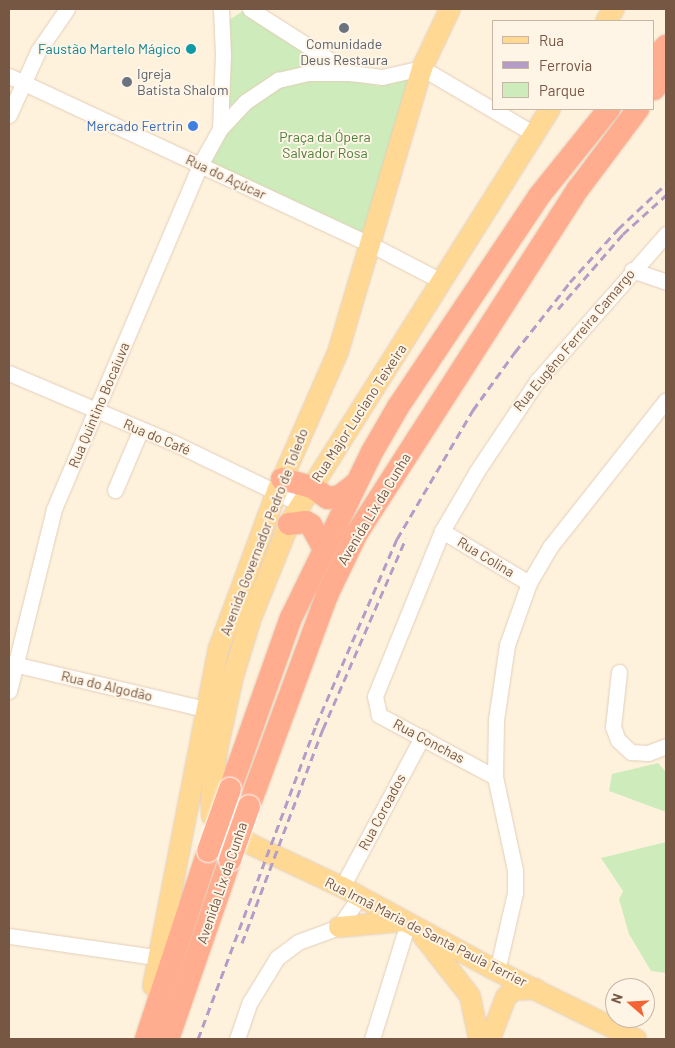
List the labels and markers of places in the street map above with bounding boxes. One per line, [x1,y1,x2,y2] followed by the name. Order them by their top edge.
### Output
[338,22,350,34] marker: Comunidade Deus Restaura
[300,36,388,68] place label: Comunidade Deus Restaura
[38,41,181,57] place label: Faustão Martelo Mágico
[185,43,197,55] marker: Faustão Martelo Mágico
[137,66,229,98] place label: Igreja Batista Shalom
[121,76,133,88] marker: Igreja Batista Shalom
[87,118,183,134] place label: Mercado Fertrin
[187,120,199,132] marker: Mercado Fertrin

